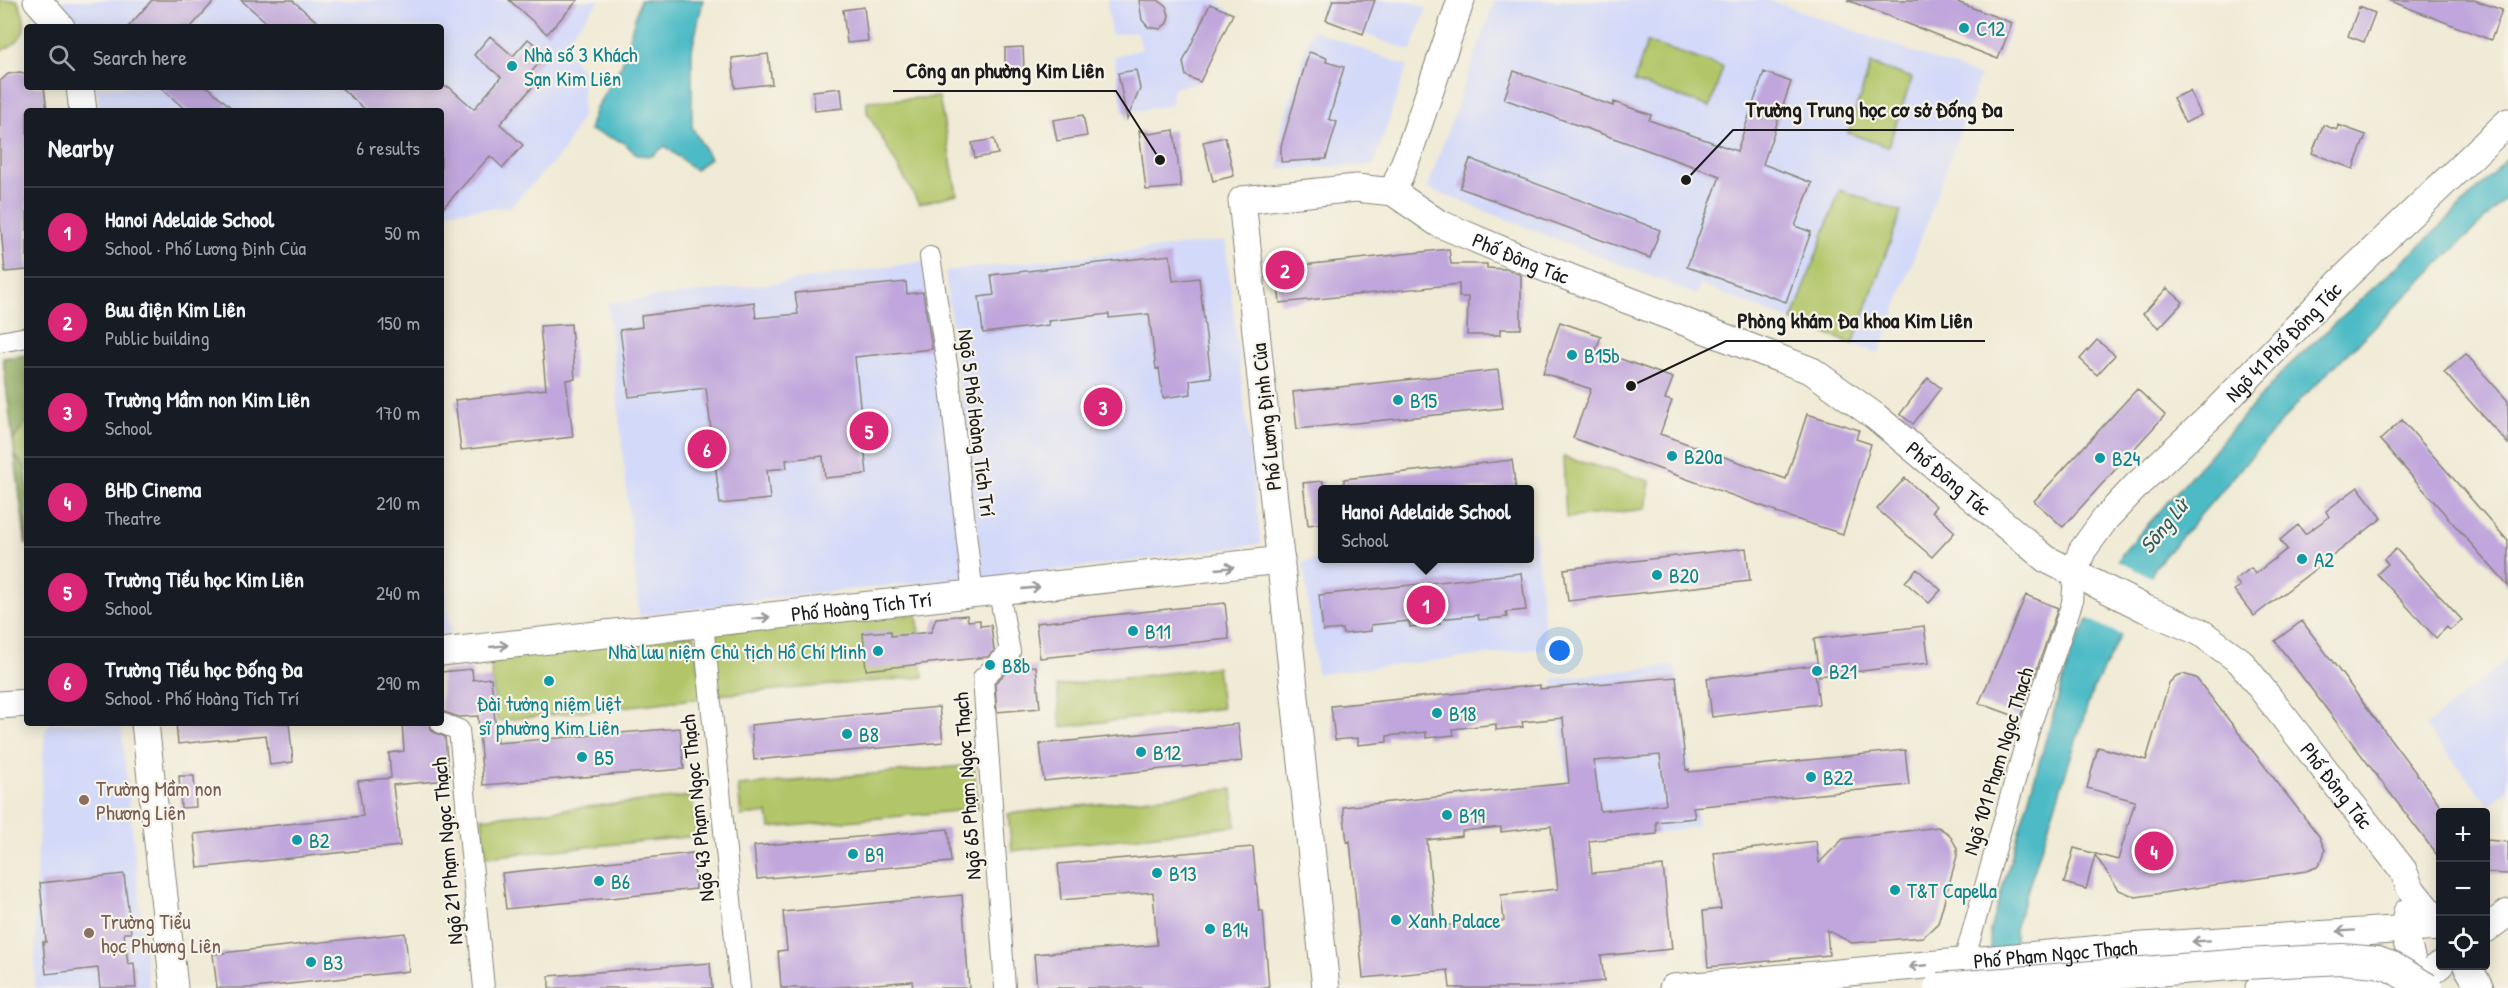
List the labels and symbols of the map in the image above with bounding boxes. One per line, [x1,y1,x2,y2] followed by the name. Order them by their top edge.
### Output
[1976,14,2005,43] place label: C12
[1957,21,1971,35] marker: C12
[524,40,638,93] place label: Nhà số 3 Khách Sạn Kim Liên
[893,51,1116,91] callout: Công an phường Kim Liên
[906,55,1104,86] text: Công an phường Kim Liên
[505,59,519,73] marker: Nhà số 3 Khách Sạn Kim Liên
[1733,90,2014,130] callout: Trường Trung học cơ sở Đống Đa
[1745,94,2003,125] text: Trường Trung học cơ sở Đống Đa
[1468,225,1574,291] street label: Phố Đông Tác
[1266,248,1304,292] pin: 2
[2218,275,2348,408] street label: Ngõ 41 Phố Đông Tác
[1726,301,1985,341] callout: Phòng khám Đa khoa Kim Liên
[1737,305,1973,336] text: Phòng khám Đa khoa Kim Liên
[951,327,1003,519] street label: Ngõ 5 Phố Hoàng Tích Trí
[1584,341,1620,370] place label: B15b
[1244,342,1288,492] street label: Phố Lương Định Của
[1565,348,1579,362] marker: B15b
[1084,384,1122,430] pin: 3
[1410,386,1437,415] place label: B15
[1391,393,1405,407] marker: B15
[850,408,888,454] pin: 5
[688,426,726,472] pin: 6
[1900,434,1998,522] street label: Phố Đông Tác
[1684,442,1722,471] place label: B20a
[2112,444,2140,473] place label: B24
[1665,449,1679,463] marker: B20a
[2093,451,2107,465] marker: B24
[2132,490,2196,559] water label: Sông Lừ
[2314,545,2334,574] place label: A2
[2295,552,2309,566] marker: A2
[1669,561,1699,590] place label: B20
[1214,562,1234,573] one-way arrow
[1650,568,1664,582] marker: B20
[1406,582,1446,628] pin: 1
[1020,583,1040,594] one-way arrow
[790,584,933,628] street label: Phố Hoàng Tích Trí
[751,612,771,623] one-way arrow
[1145,617,1171,646] place label: B11
[1126,624,1140,638] marker: B11
[1545,636,1574,665] your location
[608,637,866,666] place label: Nhà lưu niệm Chủ tịch Hồ Chí Minh
[489,640,509,651] one-way arrow
[871,644,885,658] marker: Nhà lưu niệm Chủ tịch Hồ Chí Minh
[1002,651,1030,680] place label: B8b
[1829,657,1857,686] place label: B21
[983,658,997,672] marker: B8b
[1956,663,2040,859] street label: Ngõ 101 Phạm Ngọc Thạch
[1810,664,1824,678] marker: B21
[542,674,556,688] marker: Đài tưởng niệm liệt sĩ phường Kim Liên
[477,689,622,742] place label: Đài tưởng niệm liệt sĩ phường Kim Liên
[946,691,988,881] street label: Ngõ 65 Phạm Ngọc Thạch
[1449,699,1476,728] place label: B18
[1430,706,1444,720] marker: B18
[673,713,721,903] street label: Ngõ 43 Phạm Ngọc Thạch
[859,720,879,749] place label: B8
[840,727,854,741] marker: B8
[2294,736,2380,835] street label: Phố Đông Tác
[1153,738,1181,767] place label: B12
[594,743,614,772] place label: B5
[1134,745,1148,759] marker: B12
[575,750,589,764] marker: B5
[424,756,470,946] street label: Ngõ 21 Phạm Ngọc Thạch
[1823,763,1853,792] place label: B22
[1804,770,1818,784] marker: B22
[96,774,222,827] place label: Trường Mầm non Phương Liên
[77,793,91,807] marker: Trường Mầm non Phương Liên
[1459,801,1485,830] place label: B19
[1440,808,1454,822] marker: B19
[309,826,330,855] place label: B2
[2134,828,2174,874] pin: 4
[290,833,304,847] marker: B2
[865,840,884,869] place label: B9
[846,847,860,861] marker: B9
[1169,859,1197,888] place label: B13
[1150,866,1164,880] marker: B13
[611,867,630,896] place label: B6
[592,874,606,888] marker: B6
[1907,876,1997,905] place label: T&T Capella
[1888,883,1902,897] marker: T&T Capella
[1408,906,1501,935] place label: Xanh Palace
[101,907,221,960] place label: Trường Tiểu học Phương Liên
[1389,913,1403,927] marker: Xanh Palace
[1222,915,1248,944] place label: B14
[1203,922,1217,936] marker: B14
[82,926,96,940] marker: Trường Tiểu học Phương Liên
[2336,926,2356,937] one-way arrow
[1972,932,2138,975] street label: Phố Phạm Ngọc Thạch
[2192,936,2211,947] one-way arrow
[323,948,343,977] place label: B3
[304,955,318,969] marker: B3
[1909,961,1929,972] one-way arrow

